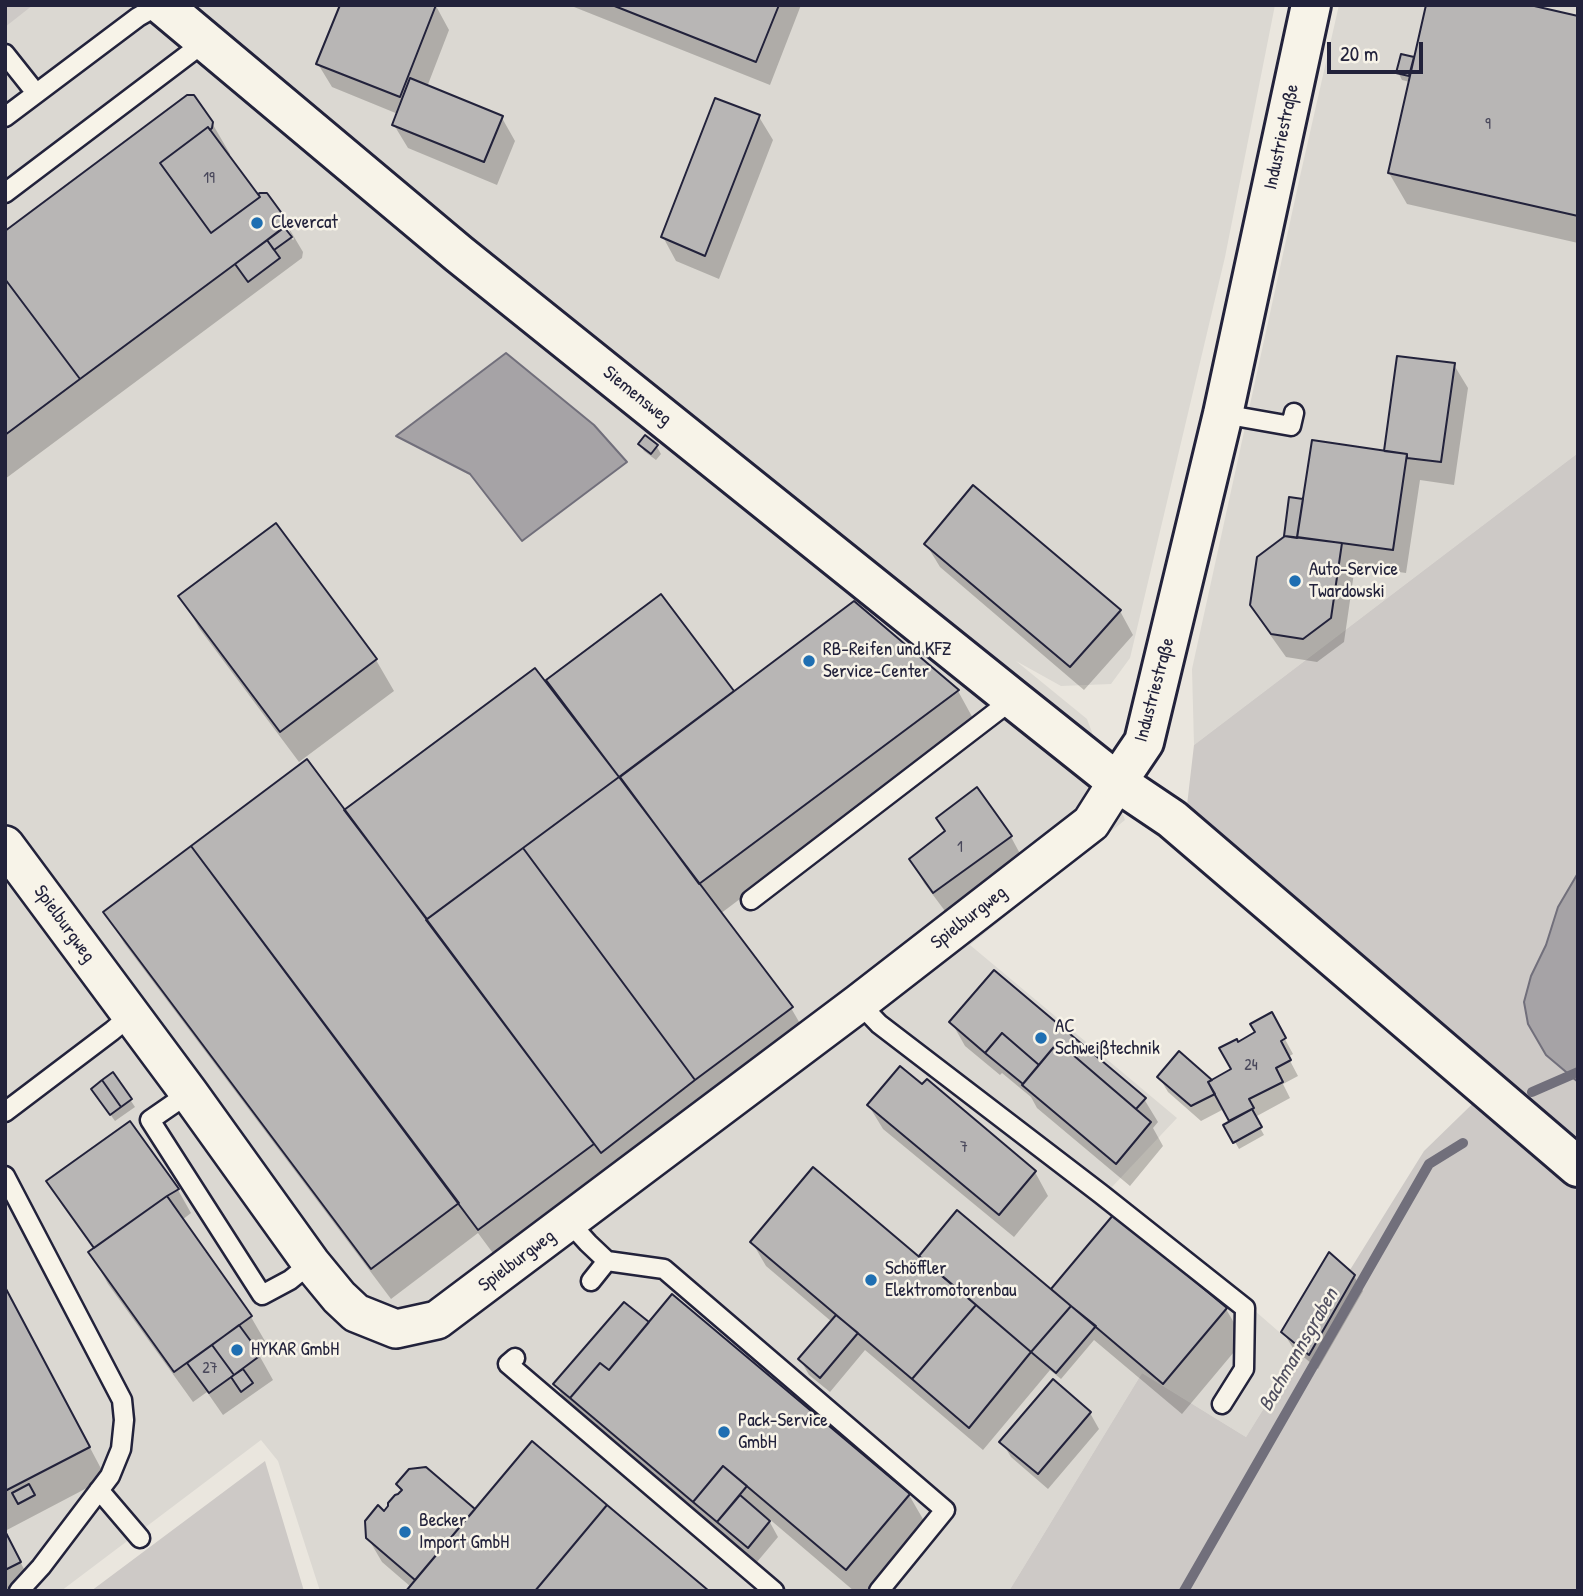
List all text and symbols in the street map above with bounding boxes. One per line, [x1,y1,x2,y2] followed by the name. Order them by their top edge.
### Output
[1331,28,1427,72] scale bar
[1340,39,1378,68] text: 20 m
[1260,82,1304,192] street label: Industriestraße
[1485,115,1491,135] house number: 9
[203,169,215,189] house number: 19
[271,212,338,234] place label: Clevercat
[249,215,265,231] marker: Clevercat
[598,361,676,431] street label: Siemensweg
[1309,559,1398,603] place label: Auto-Service Twardowski
[1287,573,1303,589] marker: Auto-Service Twardowski
[1130,635,1180,745] street label: Industriestraße
[823,639,951,683] place label: RB-Reifen und KFZ Service-Center
[801,653,817,669] marker: RB-Reifen und KFZ Service-Center
[957,838,963,858] house number: 1
[28,881,100,967] street label: Spielburgweg
[927,881,1011,955] street label: Spielburgweg
[1055,1016,1160,1060] place label: AC Schweißtechnik
[1033,1030,1049,1046] marker: AC Schweißtechnik
[1244,1056,1258,1076] house number: 24
[960,1138,968,1158] house number: 7
[474,1225,560,1297] street label: Spielburgweg
[885,1258,1017,1302] place label: Schöffler Elektromotorenbau
[863,1272,879,1288] marker: Schöffler Elektromotorenbau
[1254,1284,1344,1416] water label: Bachmannsgraben
[251,1339,339,1361] place label: HYKAR GmbH
[229,1342,245,1358] marker: HYKAR GmbH
[202,1359,218,1379] house number: 27
[738,1410,828,1454] place label: Pack-Service GmbH
[716,1424,732,1440] marker: Pack-Service GmbH
[419,1510,509,1554] place label: Becker Import GmbH
[397,1524,413,1540] marker: Becker Import GmbH

